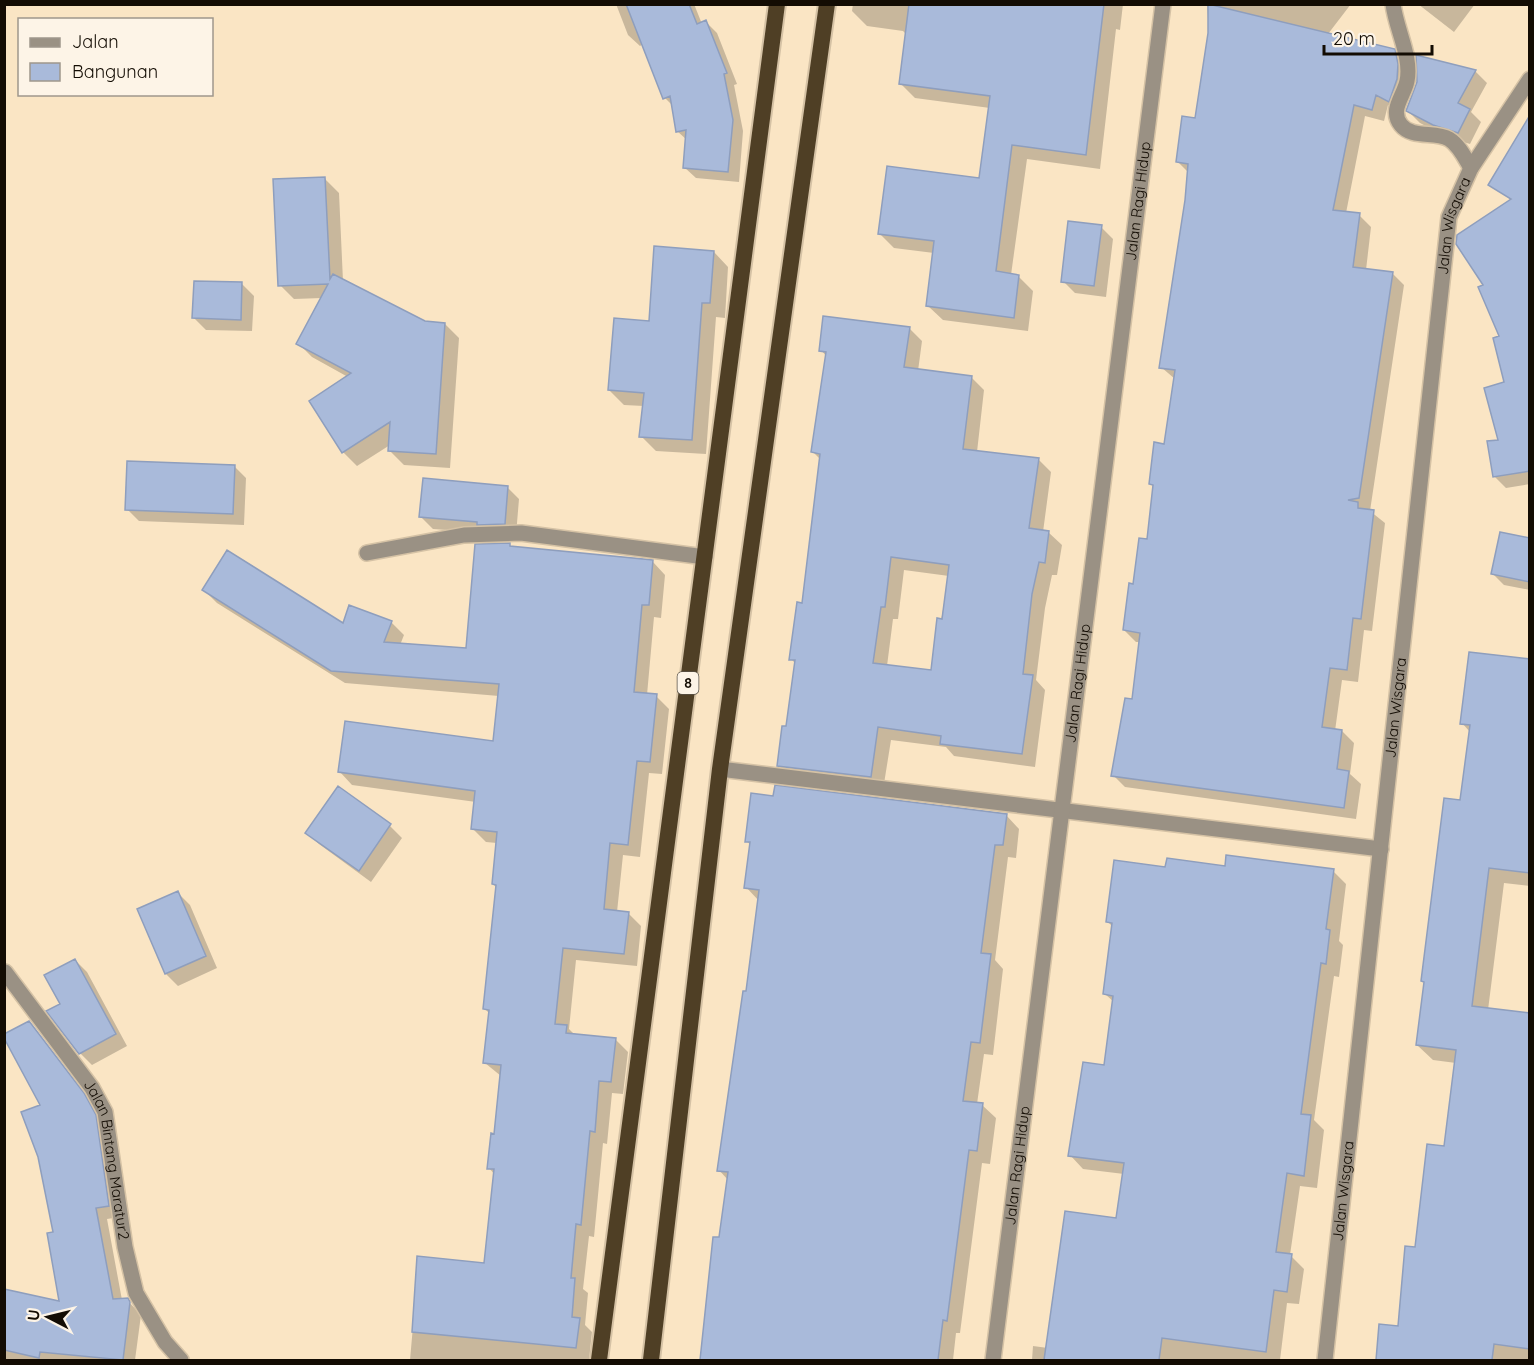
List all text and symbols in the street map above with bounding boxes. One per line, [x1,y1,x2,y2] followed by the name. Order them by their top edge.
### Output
[18,18,213,96] legend
[1324,18,1432,56] scale bar
[1333,27,1375,50] text: 20 m
[72,30,119,53] text: Jalan
[72,60,158,83] text: Bangunan
[1121,140,1155,262] street label: Jalan Ragi Hidup
[1433,174,1475,276] street label: Jalan Wisgara
[1060,623,1094,744] street label: Jalan Ragi Hidup
[1380,657,1410,759] street label: Jalan Wisgara
[678,672,698,694] road number: 8
[80,1075,134,1241] street label: Jalan Bintang Maratur2
[1000,1105,1034,1226] street label: Jalan Ragi Hidup
[1328,1140,1358,1242] street label: Jalan Wisgara
[18,1287,78,1347] north arrow
[22,1308,44,1322] text: U

